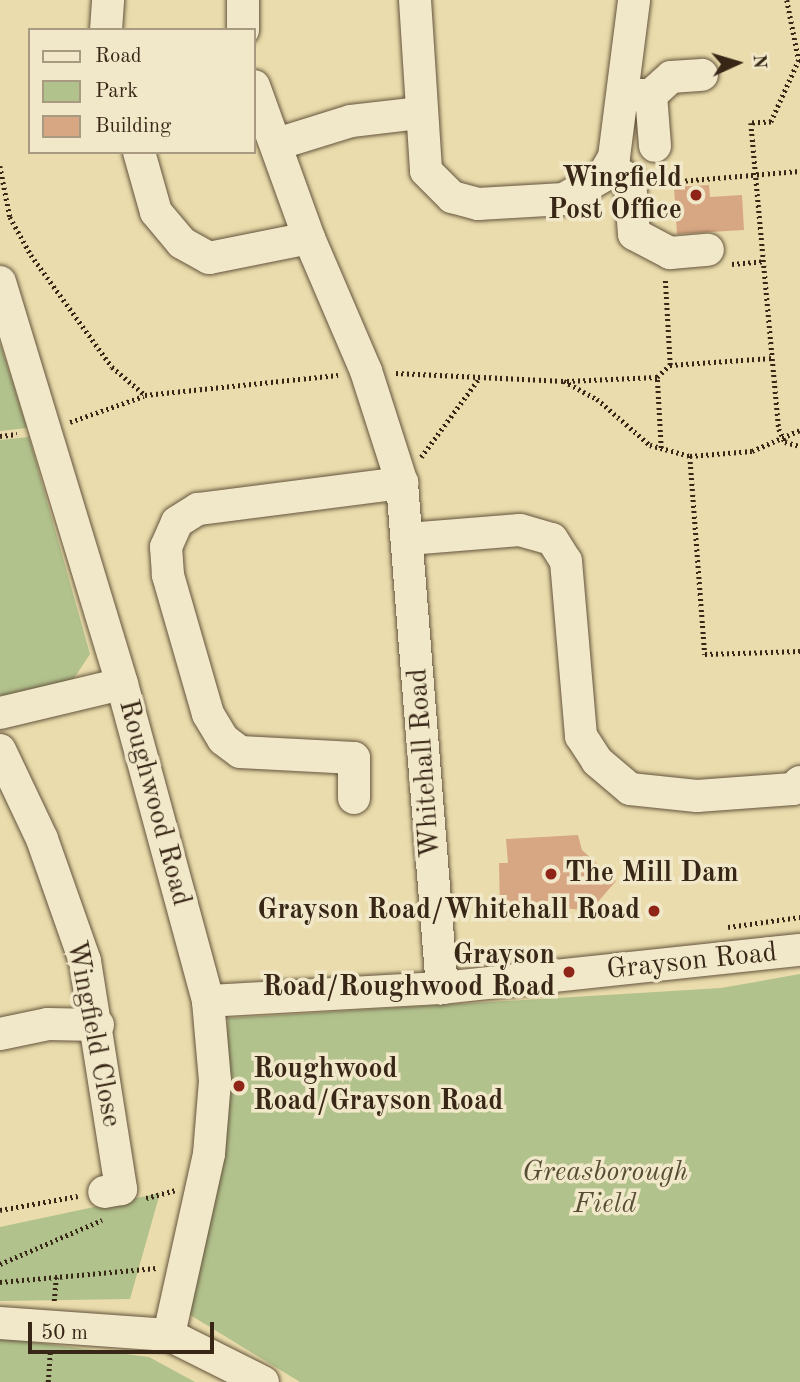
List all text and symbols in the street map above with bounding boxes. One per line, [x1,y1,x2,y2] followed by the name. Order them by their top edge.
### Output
[28,28,256,154] legend
[702,28,772,98] north arrow
[95,46,142,67] text: Road
[748,54,768,69] text: N
[95,81,138,102] text: Park
[95,116,171,137] text: Building
[548,162,682,228] place label: Wingfield Post Office
[688,187,704,203] marker: Wingfield Post Office
[402,667,448,859] street label: Whitehall Road
[110,696,198,910] street label: Roughwood Road
[565,857,739,891] place label: The Mill Dam
[543,866,559,882] marker: The Mill Dam
[257,894,640,928] place label: Grayson Road/Whitehall Road
[646,903,662,919] marker: Grayson Road/Whitehall Road
[605,936,779,988] street label: Grayson Road
[58,938,128,1130] street label: Wingfield Close
[262,939,555,1005] place label: Grayson Road/Roughwood Road
[561,964,577,980] marker: Grayson Road/Roughwood Road
[253,1053,503,1119] place label: Roughwood Road/Grayson Road
[231,1078,247,1094] marker: Roughwood Road/Grayson Road
[522,1156,688,1222] park label: Greasborough Field
[32,1308,217,1352] scale bar
[41,1323,88,1344] text: 50 m

